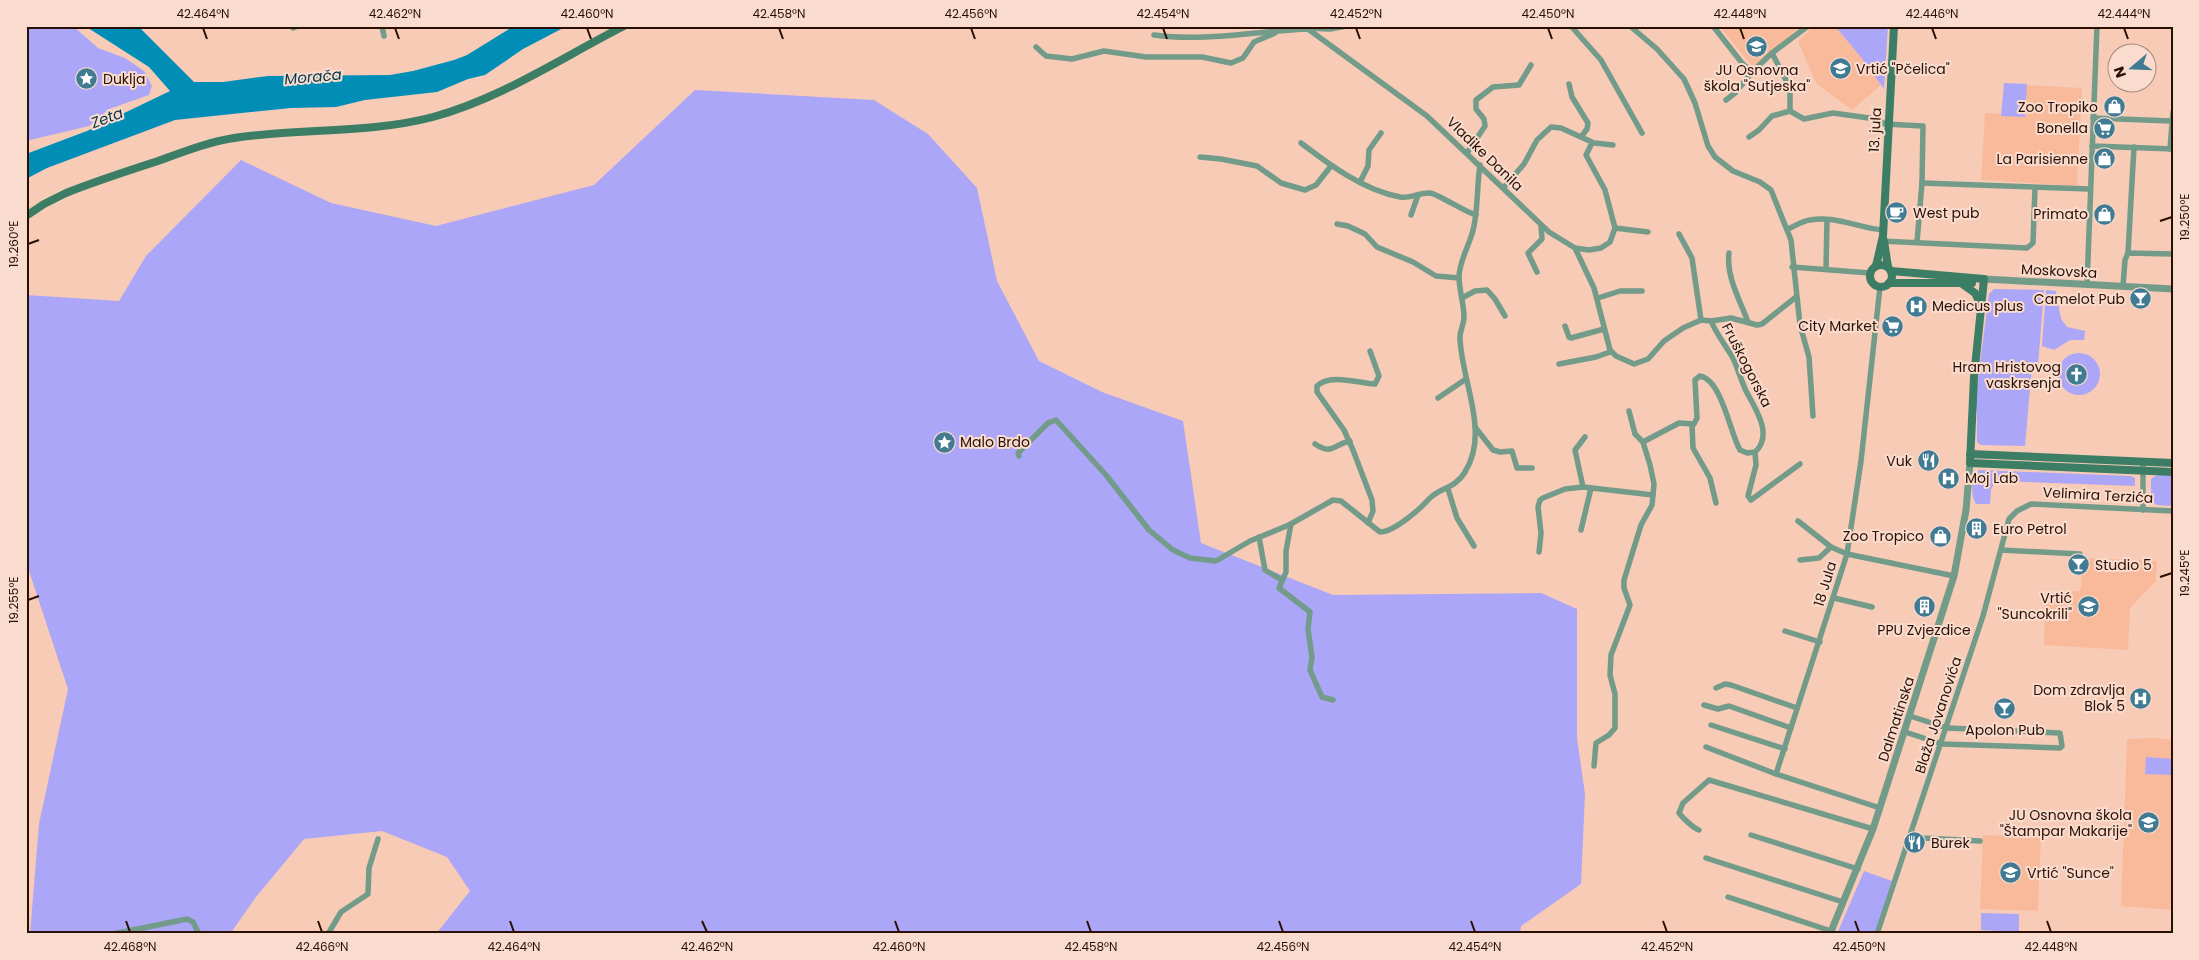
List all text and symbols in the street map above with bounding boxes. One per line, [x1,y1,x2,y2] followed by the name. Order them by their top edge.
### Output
[176,5,230,22] text: 42.464°N
[369,5,421,22] text: 42.462°N
[560,5,614,22] text: 42.460°N
[753,5,805,22] text: 42.458°N
[944,5,998,22] text: 42.456°N
[1137,5,1189,22] text: 42.454°N
[1330,5,1382,22] text: 42.452°N
[1522,5,1574,22] text: 42.450°N
[1714,5,1767,22] text: 42.448°N
[1905,5,1959,22] text: 42.446°N
[2098,5,2150,22] text: 42.444°N
[1745,35,1769,59] school or university icon: JU Osnovna škola "Sutjeska"
[2106,42,2156,92] north arrow
[1828,57,1852,81] school or university icon: Vrtić "Pčelica"
[1856,59,1950,79] place label: Vrtić "Pčelica"
[1704,60,1810,96] place label: JU Osnovna škola "Sutjeska"
[283,64,343,89] water label: Morača
[2109,64,2131,80] text: N
[75,67,99,91] place icon: Duklja
[103,69,145,89] place label: Duklja
[2102,95,2126,119] shop icon: Zoo Tropiko
[2018,97,2098,117] place label: Zoo Tropiko
[87,102,126,134] water label: Zeta
[1864,107,1886,153] street label: 13. jula
[1442,112,1528,196] street label: Vladike Danila
[2092,116,2116,140] supermarket icon: Bonella
[2036,118,2088,138] place label: Bonella
[2092,147,2116,171] shop icon: La Parisienne
[1996,149,2088,169] place label: La Parisienne
[2176,194,2193,240] text: 19.250°E
[1885,201,1909,225] cafe icon: West pub
[2092,202,2116,226] shop icon: Primato
[1913,203,1979,223] place label: West pub
[2033,204,2088,224] place label: Primato
[5,220,22,268] text: 19.260°E
[2020,259,2098,283] street label: Moskovska
[2129,287,2153,311] bar icon: Camelot Pub
[2034,289,2125,309] place label: Camelot Pub
[1904,294,1928,318] hospital icon: Medicus plus
[1932,296,2023,316] place label: Medicus plus
[1881,314,1905,338] supermarket icon: City Market
[1798,316,1877,336] place label: City Market
[1717,319,1777,411] street label: Fruškogorska
[1952,357,2061,393] place label: Hram Hristovog vaskrsenja
[2065,363,2089,387] church icon: Hram Hristovog vaskrsenja
[932,430,956,454] place icon: Malo Brdo
[960,432,1030,452] place label: Malo Brdo
[1916,449,1940,473] restaurant icon: Vuk
[1886,451,1913,471] place label: Vuk
[1937,466,1961,490] hospital icon: Moj Lab
[1965,468,2018,488] place label: Moj Lab
[2042,482,2154,508] street label: Velimira Terzića
[1965,517,1989,541] building icon: Euro Petrol
[1993,519,2067,539] place label: Euro Petrol
[1928,524,1952,548] shop icon: Zoo Tropico
[1843,526,1924,546] place label: Zoo Tropico
[2176,550,2193,596] text: 19.245°E
[2067,553,2091,577] bar icon: Studio 5
[2095,555,2152,575] place label: Studio 5
[1809,559,1841,609] street label: 18 Jula
[5,577,22,623] text: 19.255°E
[1997,588,2072,624] place label: Vrtić "Suncokrili"
[2076,594,2100,618] school or university icon: Vrtić "Suncokrili"
[1912,595,1936,619] building icon: PPU Zvjezdice
[1877,620,1971,640] place label: PPU Zvjezdice
[1910,654,1966,776] street label: Blaža Jovanovića
[1873,674,1919,764] street label: Dalmatinska
[2033,680,2125,716] place label: Dom zdravlja Blok 5
[2129,686,2153,710] hospital icon: Dom zdravlja Blok 5
[1993,696,2017,720] bar icon: Apolon Pub
[1965,720,2045,740] place label: Apolon Pub
[2000,805,2132,841] place label: JU Osnovna škola "Štampar Makarije"
[2136,811,2160,835] school or university icon: JU Osnovna škola "Štampar Makarije"
[1903,831,1927,855] restaurant icon: Burek
[1931,833,1970,853] place label: Burek
[1999,861,2023,885] school or university icon: Vrtić "Sunce"
[2027,863,2114,883] place label: Vrtić "Sunce"
[103,938,157,955] text: 42.468°N
[295,938,349,955] text: 42.466°N
[487,938,541,955] text: 42.464°N
[681,938,733,955] text: 42.462°N
[872,938,926,955] text: 42.460°N
[1065,938,1117,955] text: 42.458°N
[1256,938,1310,955] text: 42.456°N
[1449,938,1501,955] text: 42.454°N
[1641,938,1693,955] text: 42.452°N
[1833,938,1885,955] text: 42.450°N
[2025,938,2078,955] text: 42.448°N

